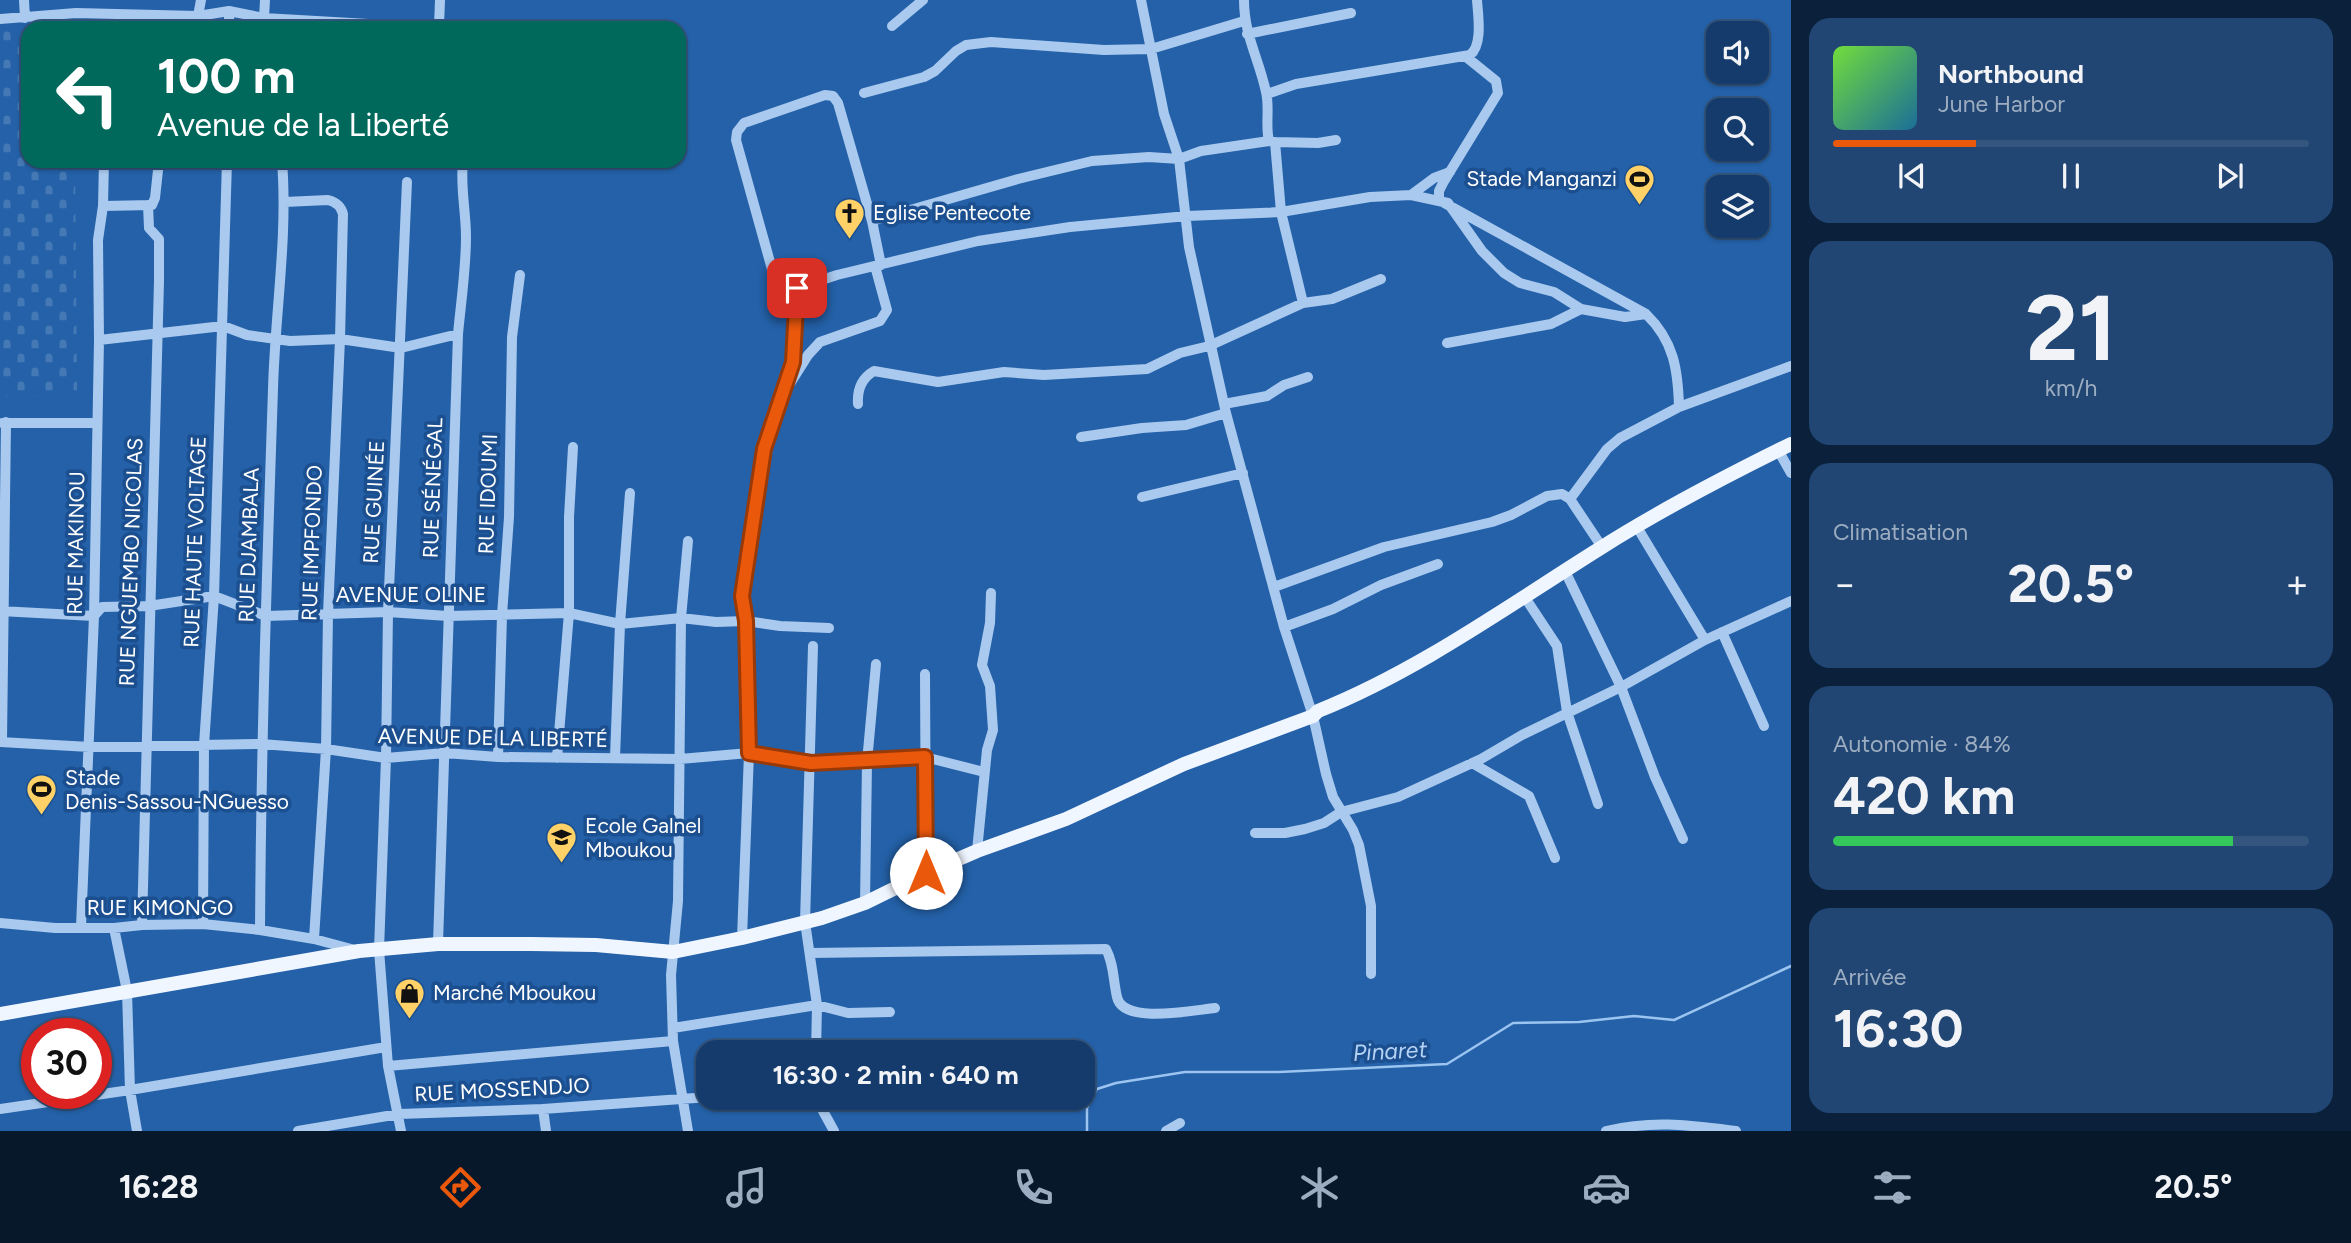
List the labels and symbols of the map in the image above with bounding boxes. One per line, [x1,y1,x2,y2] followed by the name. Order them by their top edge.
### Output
[1623,162,1657,206] sports icon: Stade Manganzi
[1466,166,1617,191] place label: Stade Manganzi
[833,196,867,240] church icon: Eglise Pentecote
[873,200,1031,225] place label: Eglise Pentecote
[767,258,827,318] pin
[418,417,447,559] street label: RUE SÉNÉGAL
[473,433,502,555] street label: RUE IDOUMI
[178,436,211,648] street label: RUE HAUTE VOLTAGE
[114,437,147,687] street label: RUE NGUEMBO NICOLAS
[358,440,389,564] street label: RUE GUINÉE
[296,465,327,621] street label: RUE IMPFONDO
[233,467,264,623] street label: RUE DJAMBALA
[62,471,89,615] street label: RUE MAKINOU
[336,582,486,607] street label: AVENUE OLINE
[378,723,608,752] street label: AVENUE DE LA LIBERTÉ
[65,765,289,814] place label: Stade Denis-Sassou-NGuesso
[25,773,59,817] sports icon: Stade Denis-Sassou-NGuesso
[585,813,701,862] place label: Ecole Galnel Mboukou
[545,821,579,865] school or university icon: Ecole Galnel Mboukou
[889,836,963,910] position arrow
[87,895,233,920] street label: RUE KIMONGO
[393,976,427,1020] shop icon: Marché Mboukou
[433,980,596,1005] place label: Marché Mboukou
[21,1018,112,1109] speed limit sign: 30
[1352,1035,1428,1067] water label: Pinaret
[414,1072,590,1107] street label: RUE MOSSENDJO

